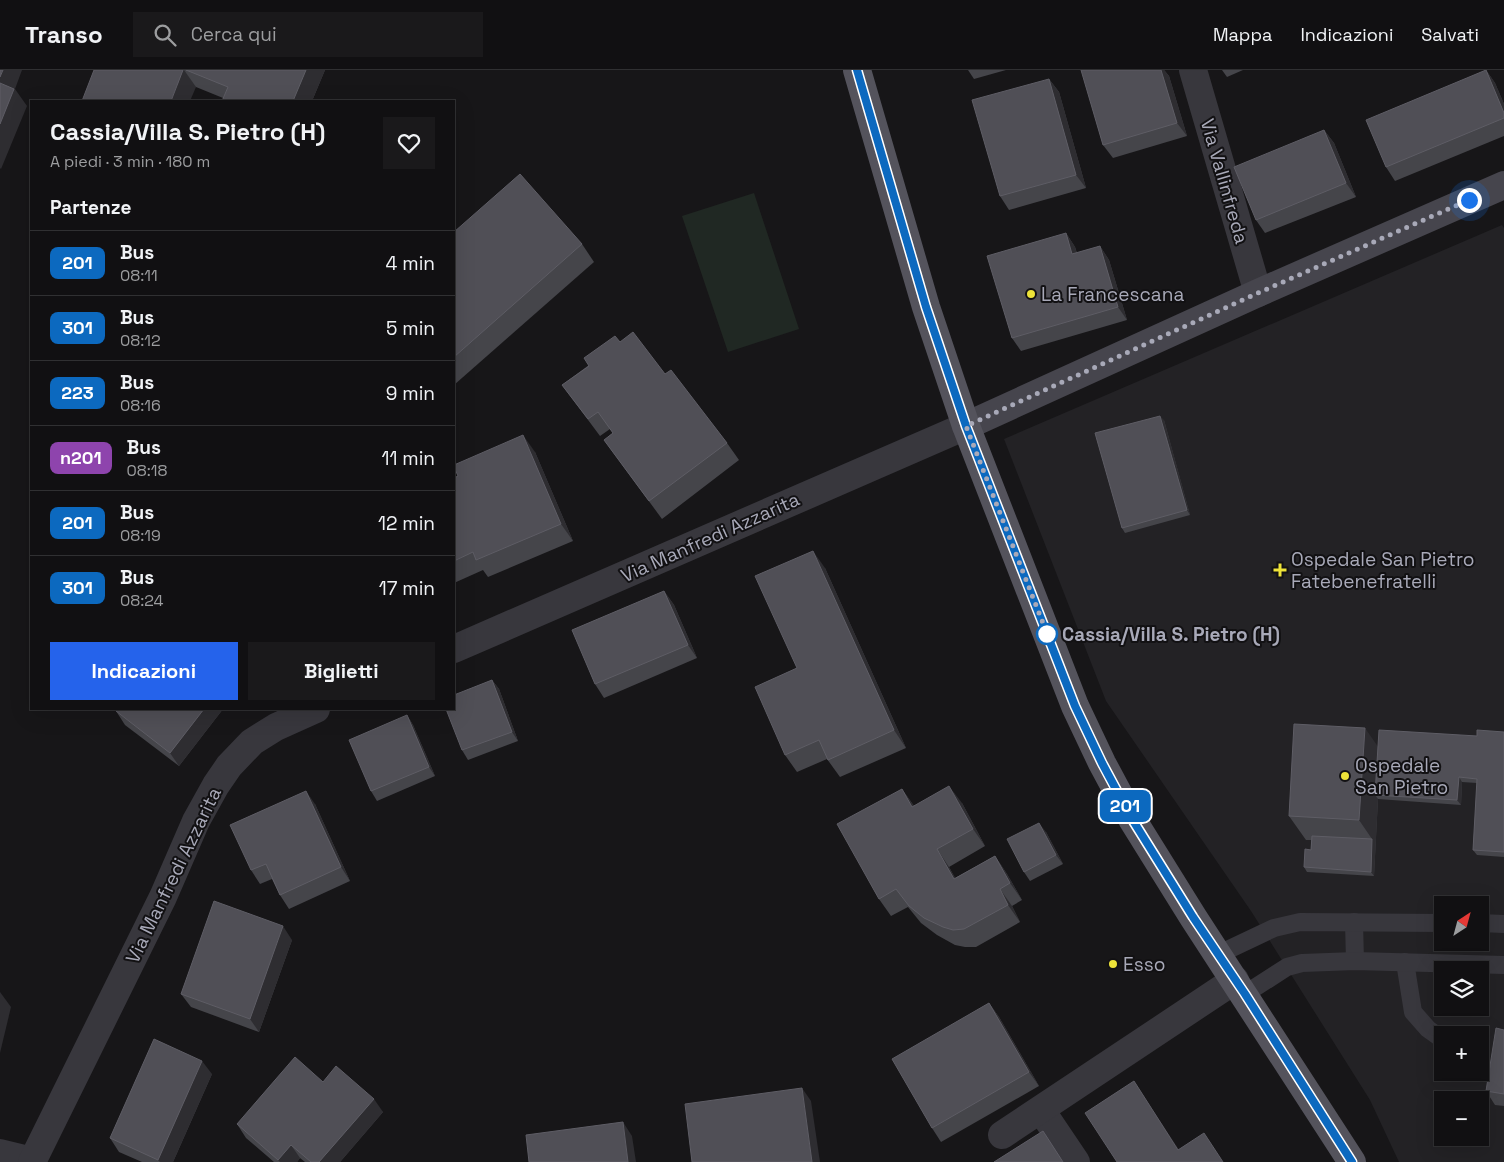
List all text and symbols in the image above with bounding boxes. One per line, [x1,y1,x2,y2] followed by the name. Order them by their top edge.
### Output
[133,12,483,57] search box
[25,19,103,50] text: Transo
[151,21,179,49] icon: search
[191,22,277,47] text: Cerca qui
[1213,23,1272,46] text: Mappa
[1300,23,1393,46] text: Indicazioni
[1421,23,1479,46] text: Salvati
[50,116,325,147] text: Cassia/Villa S. Pietro (H)
[1195,116,1254,247] street label: Via Vallinfreda
[383,117,435,169] button: heart
[50,151,210,172] text: A piedi · 3 min · 180 m
[1457,188,1482,213] your location
[50,195,131,220] text: Partenze
[120,240,154,265] text: Bus
[62,251,93,274] text: 201
[386,251,435,276] text: 4 min
[120,265,158,286] text: 08:11
[1041,282,1184,307] place label: La Francescana
[1025,288,1037,300] marker: La Francescana
[120,305,154,330] text: Bus
[62,316,93,339] text: 301
[386,316,435,341] text: 5 min
[120,330,161,351] text: 08:12
[120,370,154,395] text: Bus
[61,381,94,404] text: 223
[386,381,435,406] text: 9 min
[120,395,161,416] text: 08:16
[127,435,161,460] text: Bus
[60,446,102,469] text: n201
[382,446,435,471] text: 11 min
[127,460,168,481] text: 08:18
[617,487,804,588] street label: Via Manfredi Azzarita
[120,500,154,525] text: Bus
[62,511,93,534] text: 201
[378,511,435,536] text: 12 min
[120,525,161,546] text: 08:19
[1291,547,1475,594] place label: Ospedale San Pietro Fatebenefratelli
[1273,563,1287,577] marker: Ospedale San Pietro Fatebenefratelli
[120,565,154,590] text: Bus
[62,576,93,599] text: 301
[379,576,435,601] text: 17 min
[120,590,163,611] text: 08:24
[1062,622,1280,647] place label: Cassia/Villa S. Pietro (H)
[1036,623,1058,645] marker: Cassia/Villa S. Pietro (H)
[50,642,238,700] button: Indicazioni
[248,642,435,700] button: Biglietti
[1355,753,1448,800] place label: Ospedale San Pietro
[1339,770,1351,782] marker: Ospedale San Pietro
[120,783,227,967] street label: Via Manfredi Azzarita
[1096,790,1154,822] line badge: 201
[1110,794,1140,817] text: 201
[1434,896,1489,951] north arrow
[1434,896,1489,1146] map controls
[1123,952,1165,977] place label: Esso
[1107,958,1119,970] marker: Esso
[1434,961,1489,1016] button: layers
[1434,1026,1489,1081] button: +
[1434,1091,1489,1146] button: −

